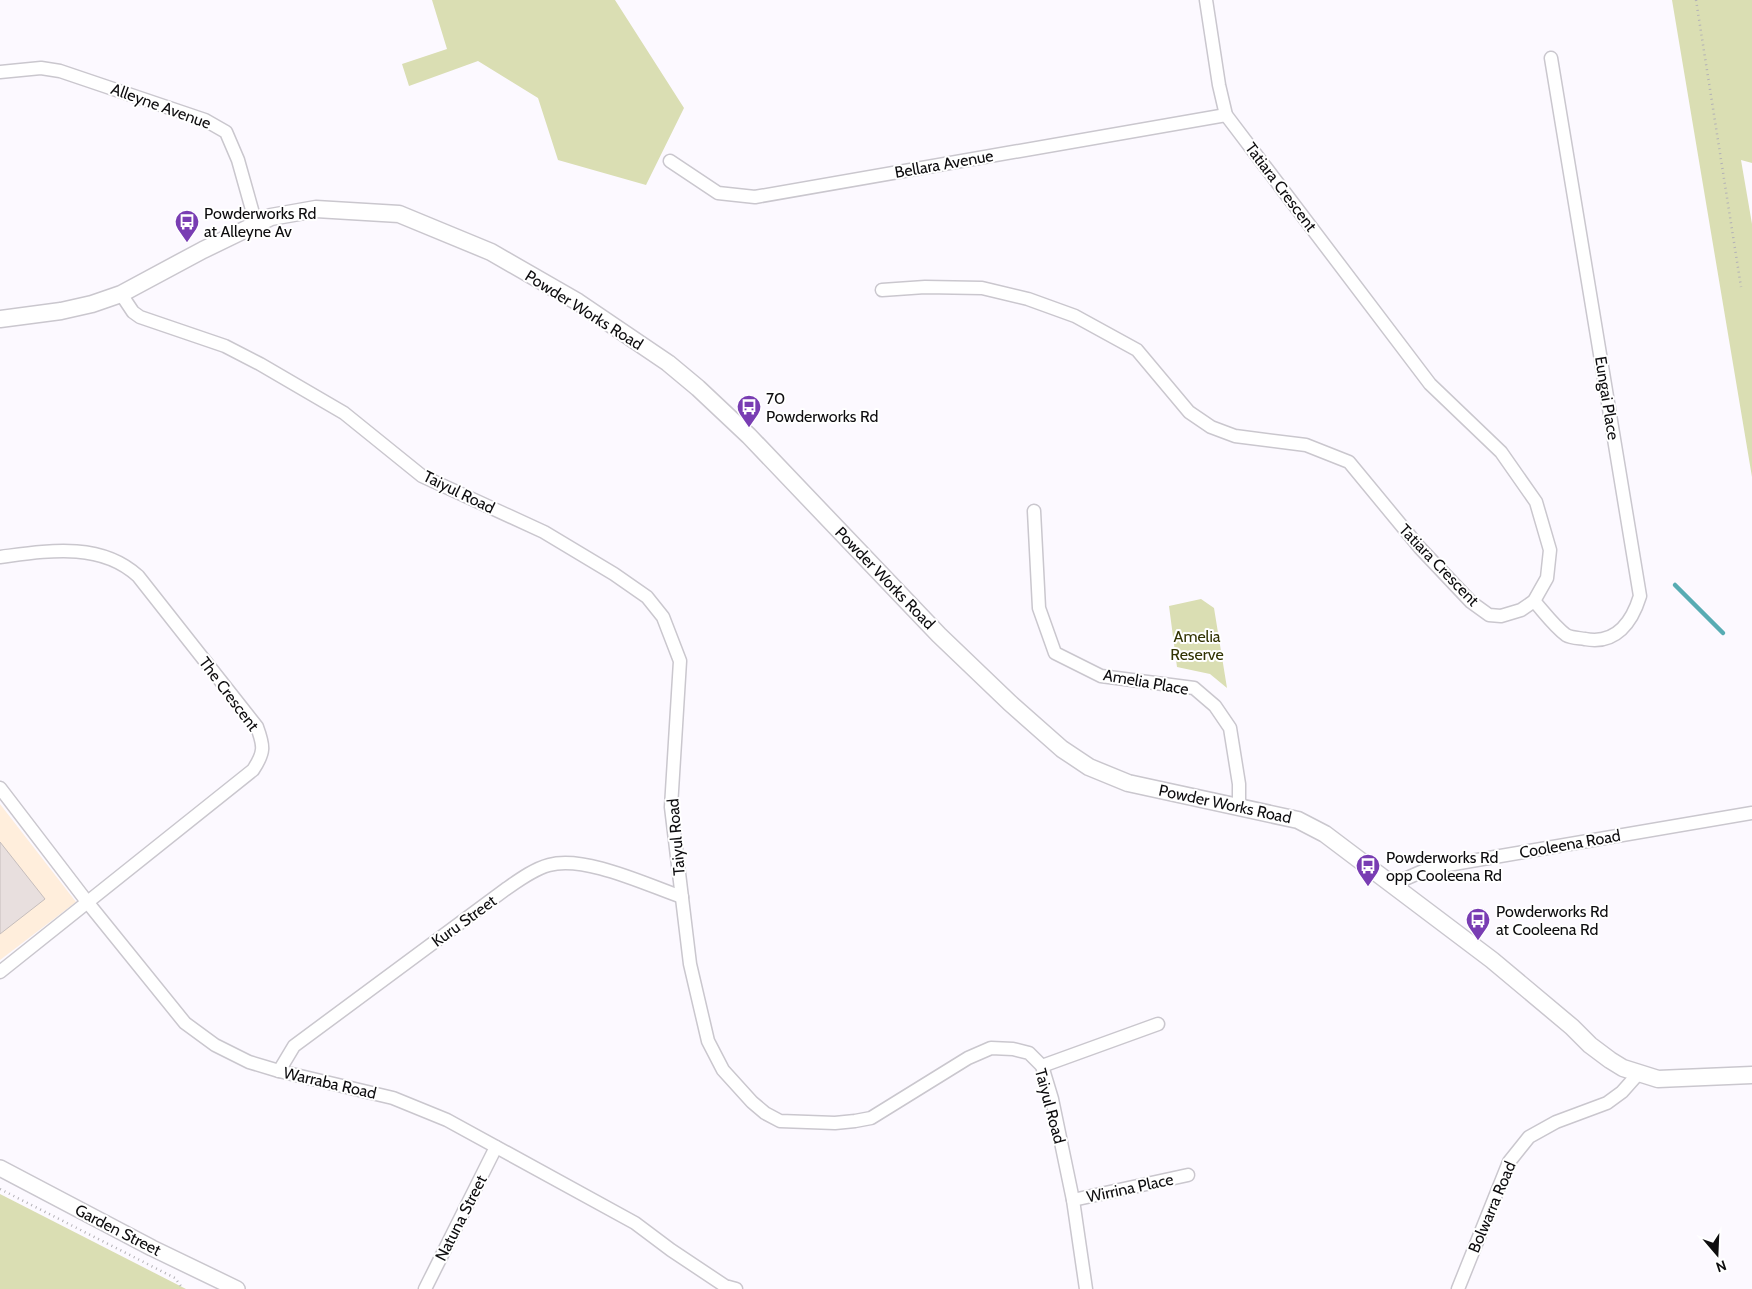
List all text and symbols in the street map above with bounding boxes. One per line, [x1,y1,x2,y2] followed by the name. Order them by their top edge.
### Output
[108,79,214,133] street label: Alleyne Avenue
[1241,139,1321,236] street label: Tatiara Crescent
[893,146,995,182] street label: Bellara Avenue
[204,204,316,241] place label: Powderworks Rd at Alleyne Av
[174,209,200,243] bus stop icon: Powderworks Rd at Alleyne Av
[522,266,646,354] street label: Powder Works Road
[1591,355,1623,441] street label: Eungai Place
[766,389,878,426] place label: 70 Powderworks Rd
[736,394,762,428] bus stop icon: 70 Powderworks Rd
[420,467,498,517] street label: Taiyul Road
[1395,520,1483,610] street label: Tatiara Crescent
[831,523,939,633] street label: Powder Works Road
[1170,627,1224,664] park label: Amelia Reserve
[195,653,263,735] street label: The Crescent
[1102,665,1190,699] street label: Amelia Place
[1157,781,1293,827] street label: Powder Works Road
[663,798,689,876] street label: Taiyul Road
[1518,826,1622,862] street label: Cooleena Road
[1386,848,1502,885] place label: Powderworks Rd opp Cooleena Rd
[1355,853,1381,887] bus stop icon: Powderworks Rd opp Cooleena Rd
[428,891,500,951] street label: Kuru Street
[1496,902,1608,939] place label: Powderworks Rd at Cooleena Rd
[1465,907,1491,941] bus stop icon: Powderworks Rd at Cooleena Rd
[282,1063,378,1103] street label: Warraba Road
[1031,1066,1069,1146] street label: Taiyul Road
[1464,1159,1520,1255] street label: Bolwarra Road
[1085,1170,1175,1206] street label: Wirrina Place
[431,1171,491,1264] street label: Natuna Street
[72,1200,165,1260] street label: Garden Street
[1692,1229,1742,1279] north arrow
[1714,1256,1729,1276] text: N

